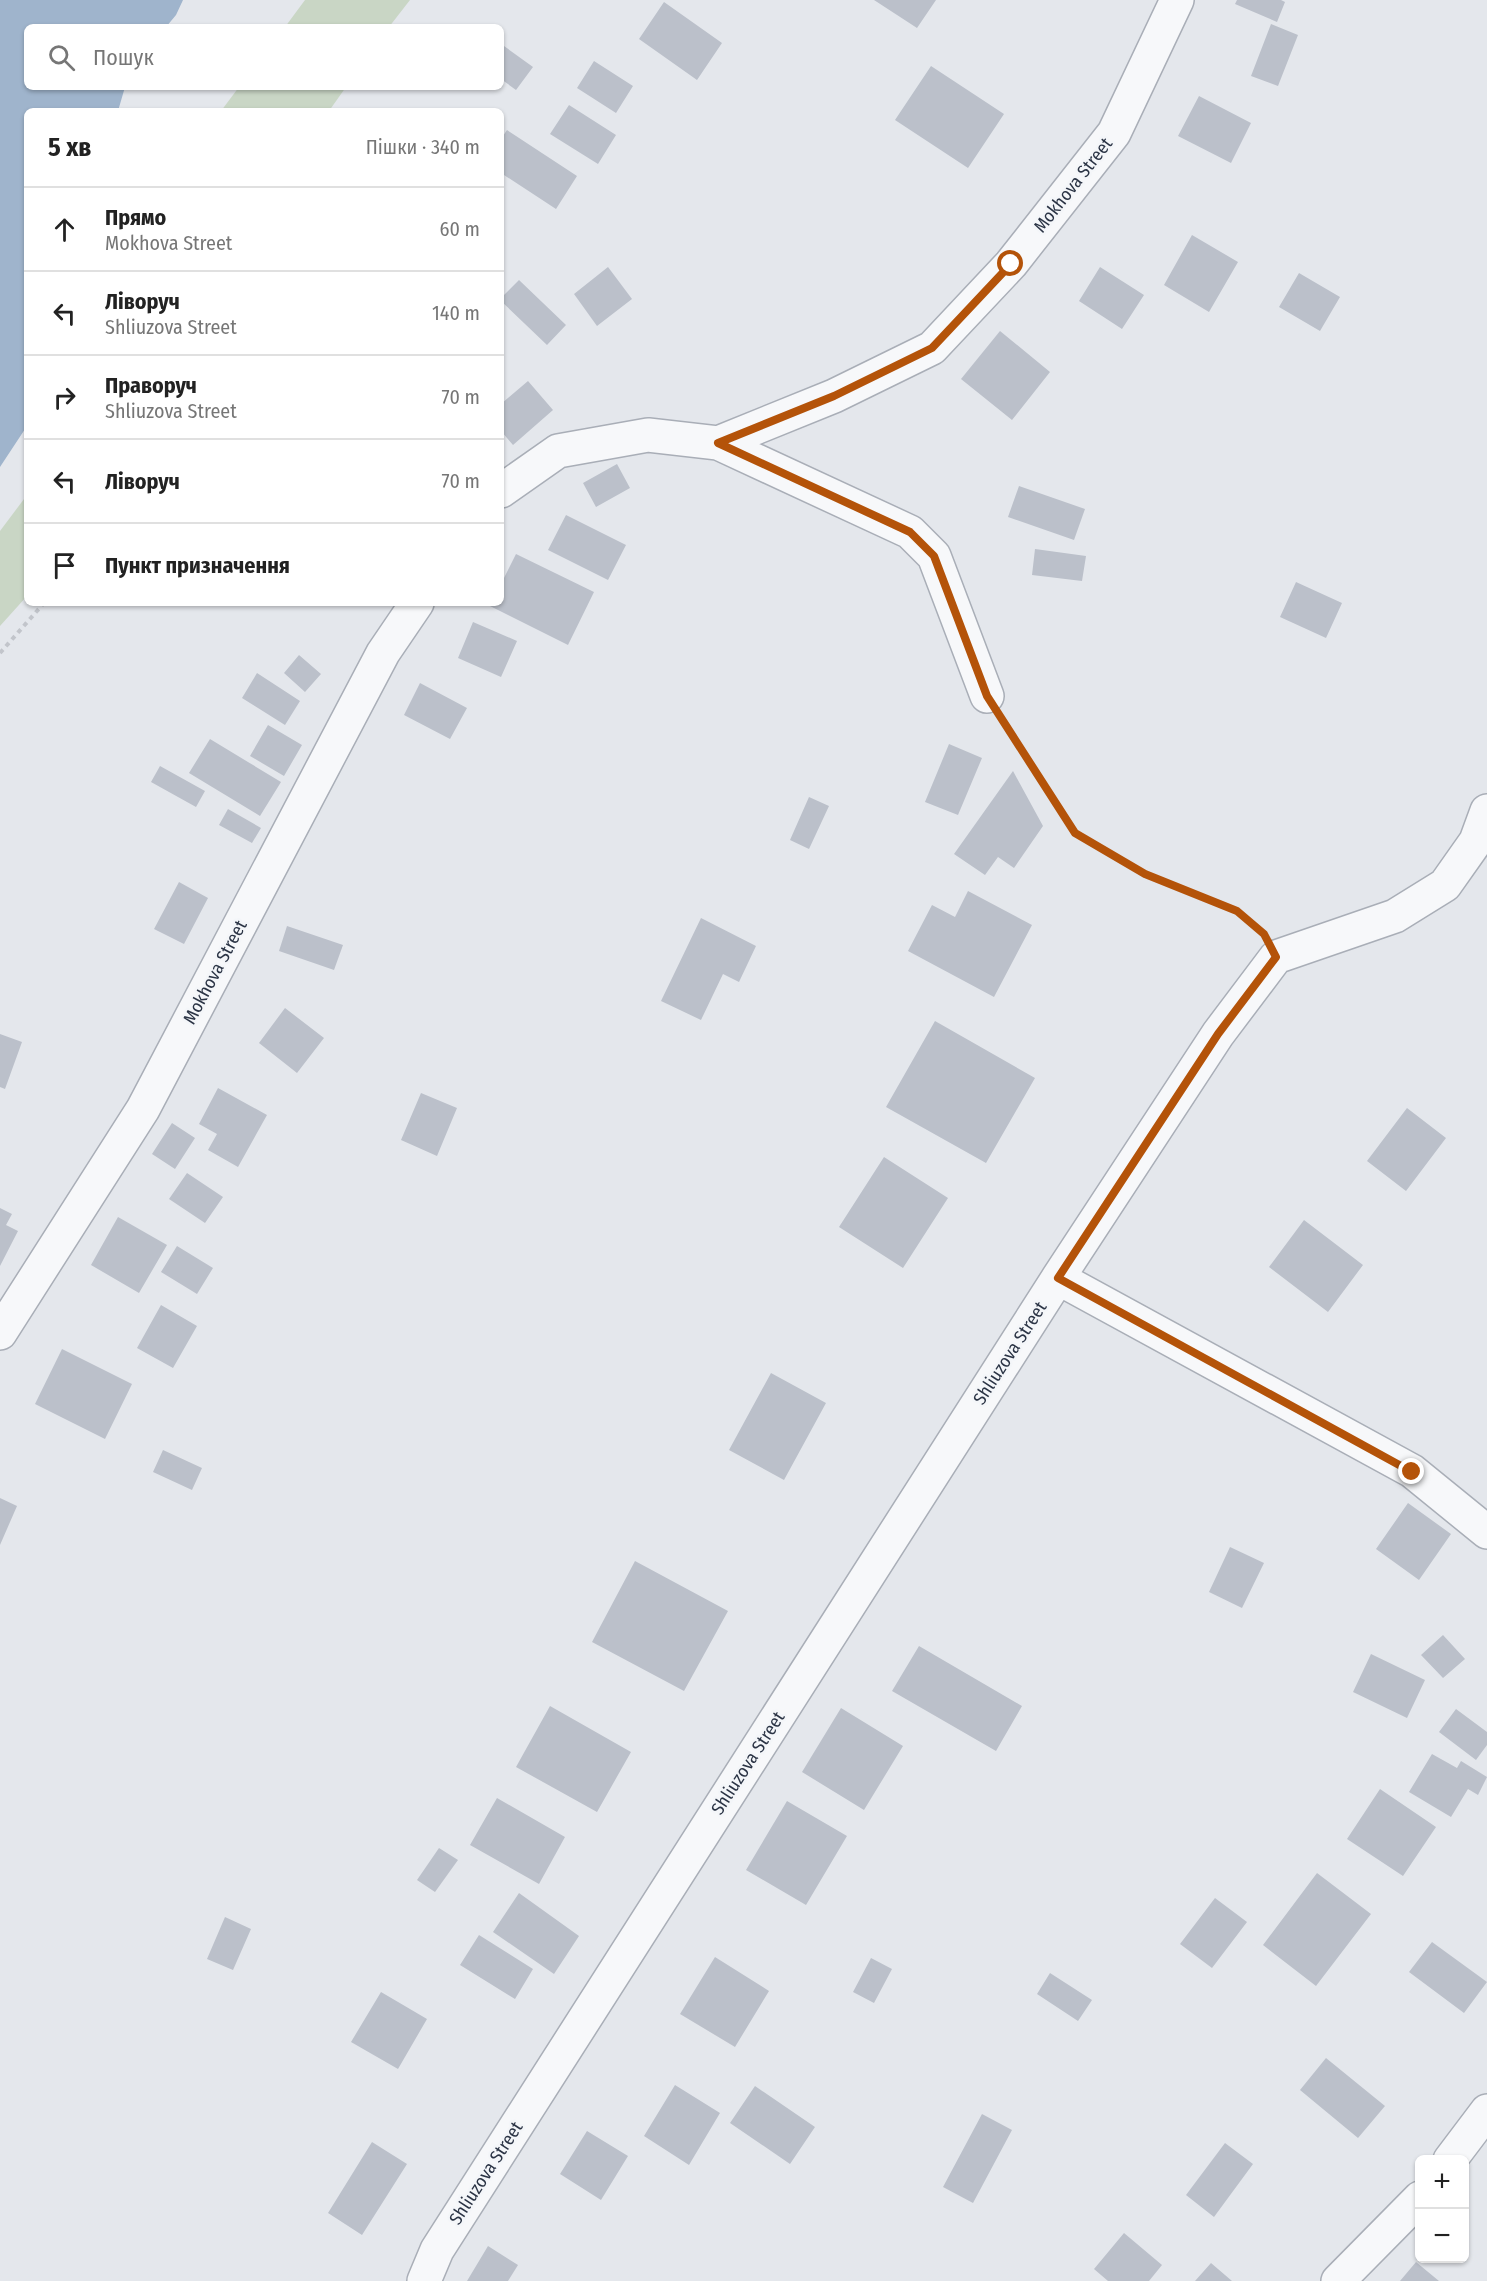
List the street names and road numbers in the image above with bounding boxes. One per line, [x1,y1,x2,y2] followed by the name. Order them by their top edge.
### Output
[1029,133,1117,237] street label: Mokhova Street
[178,916,252,1028] street label: Mokhova Street
[968,1297,1052,1409] street label: Shliuzova Street
[706,1707,790,1819] street label: Shliuzova Street
[444,2117,528,2229] street label: Shliuzova Street

